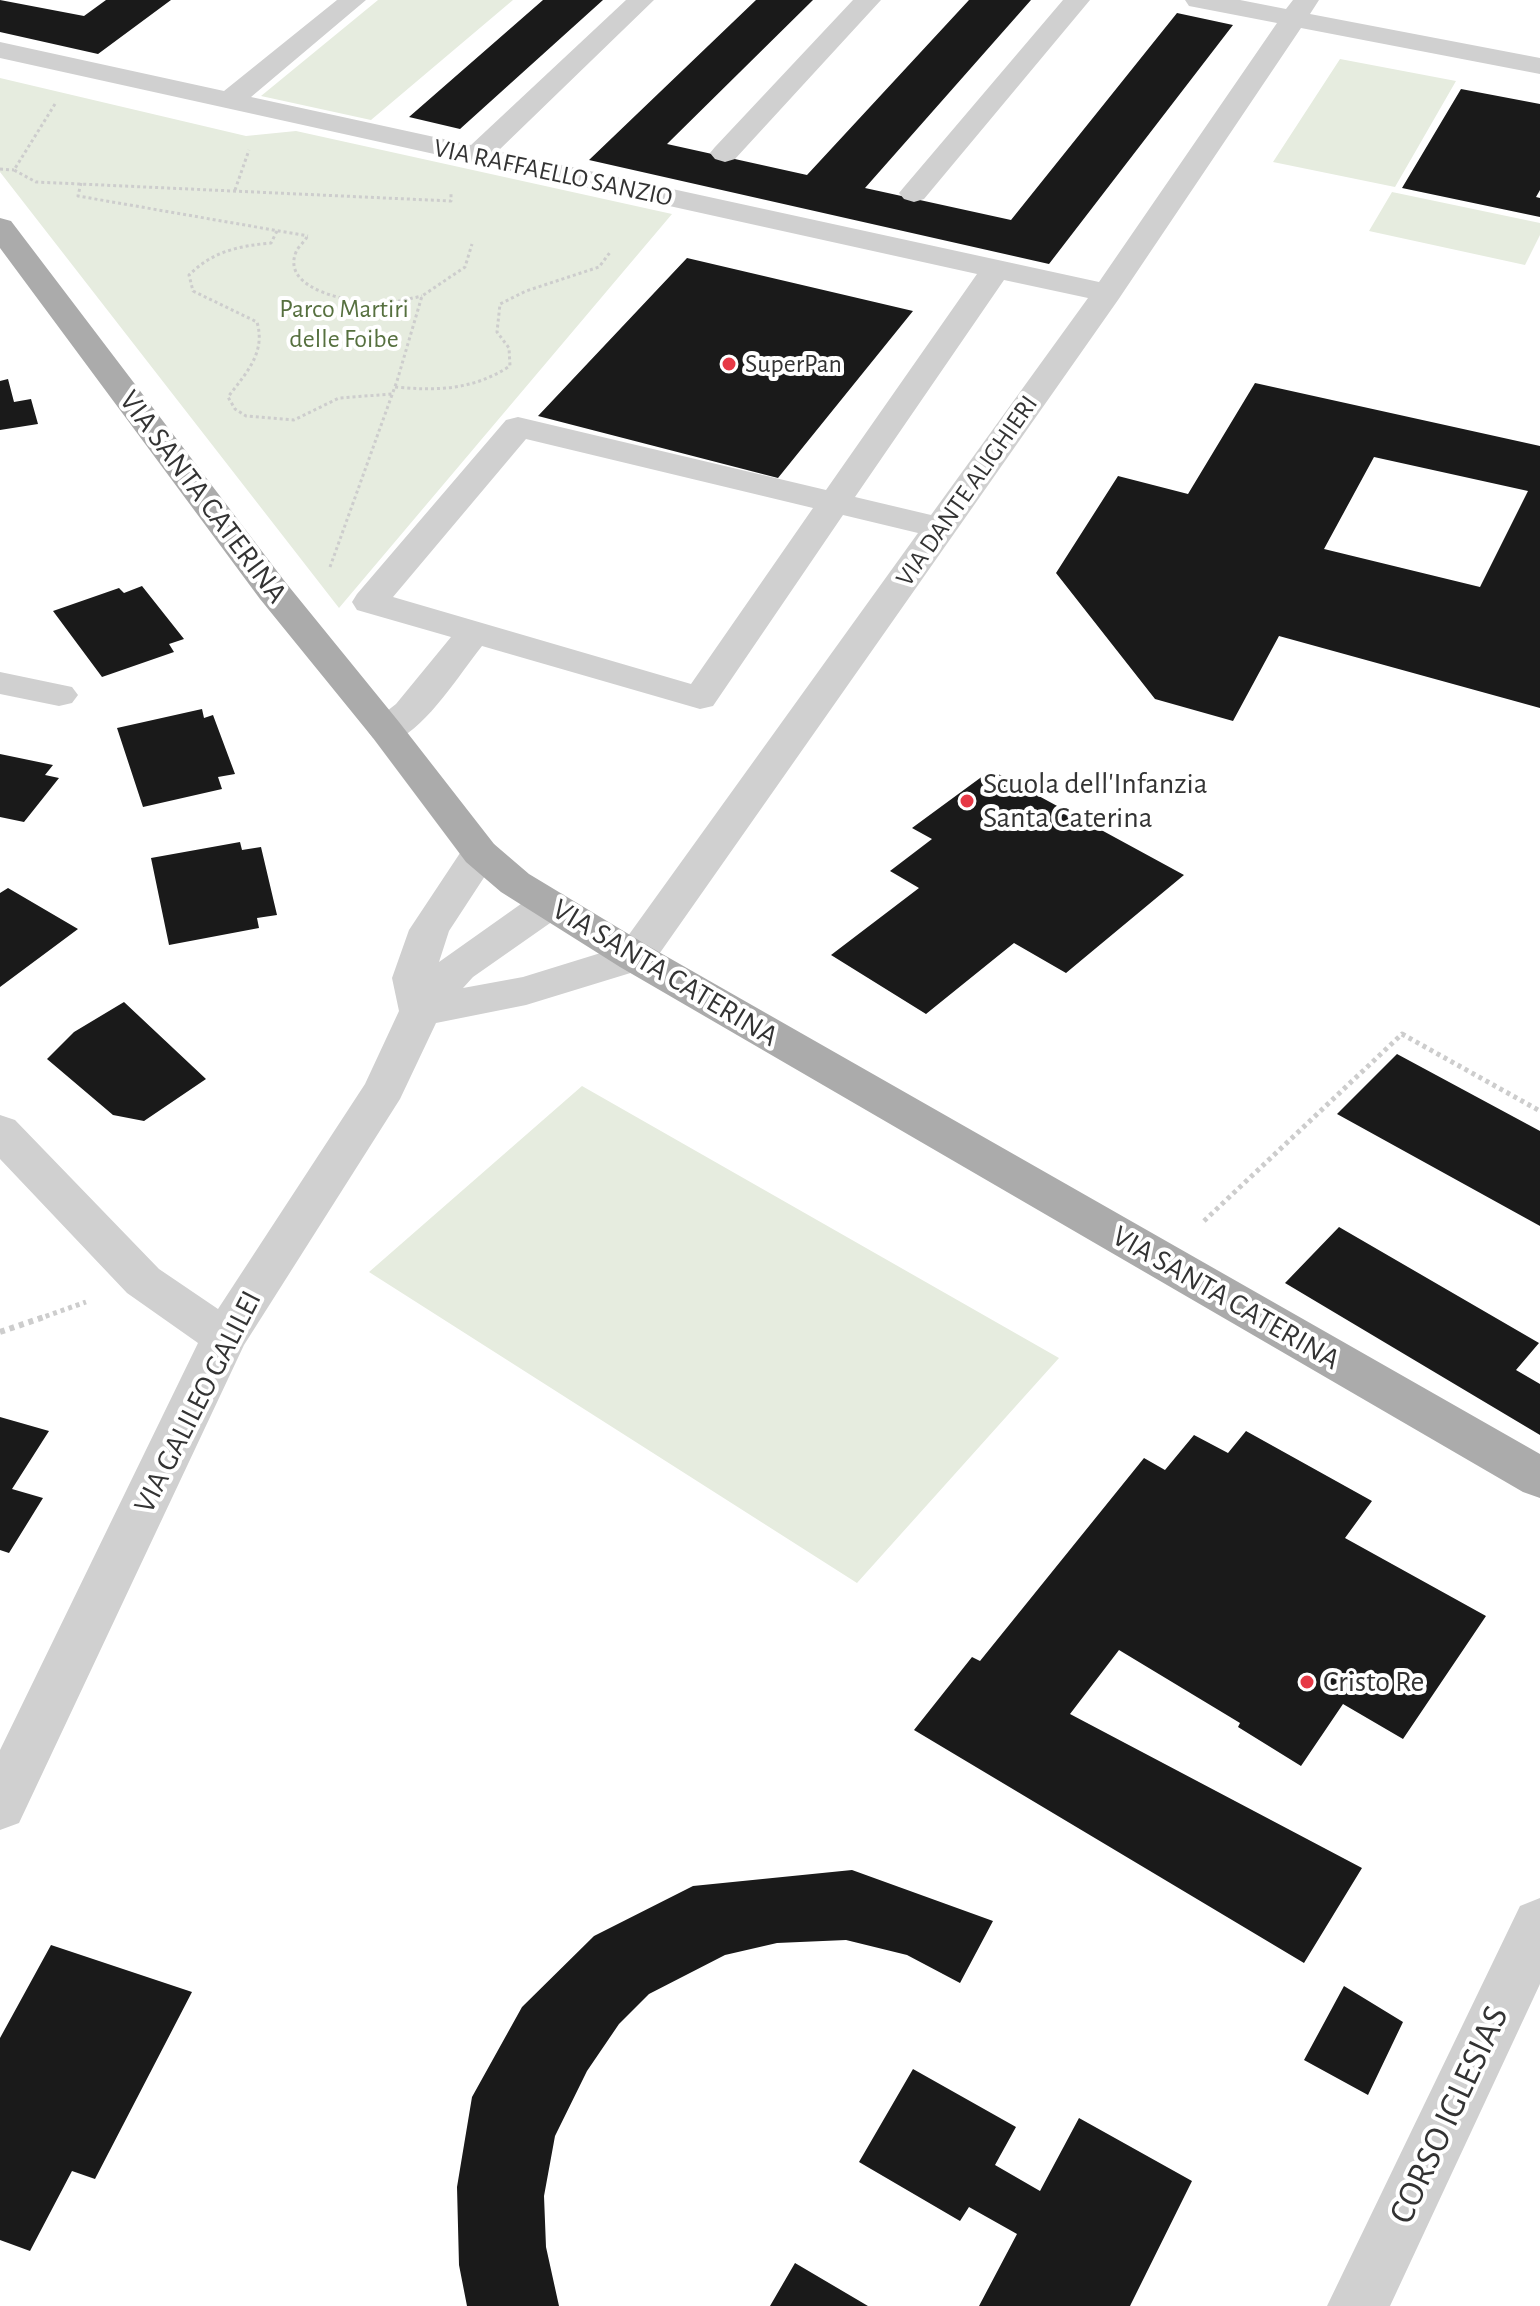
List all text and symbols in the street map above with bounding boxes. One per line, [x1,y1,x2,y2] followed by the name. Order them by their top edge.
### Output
[431,132,675,214] street label: VIA RAFFAELLO SANZIO
[279,293,409,354] park label: Parco Martiri delle Foibe
[745,348,842,380] place label: SuperPan
[720,355,738,373] marker: SuperPan
[111,383,295,611] street label: VIA SANTA CATERINA
[889,389,1045,593] street label: VIA DANTE ALIGHIERI
[983,766,1208,836] place label: Scuola dell'Infanzia Santa Caterina
[958,792,976,810] marker: Scuola dell'Infanzia Santa Caterina
[546,891,784,1055] street label: VIA SANTA CATERINA
[1106,1218,1346,1378] street label: VIA SANTA CATERINA
[126,1285,270,1519] street label: VIA GALILEO GALILEI
[1323,1664,1424,1700] place label: Cristo Re
[1298,1673,1316,1691] marker: Cristo Re
[1380,2000,1518,2230] street label: CORSO IGLESIAS

